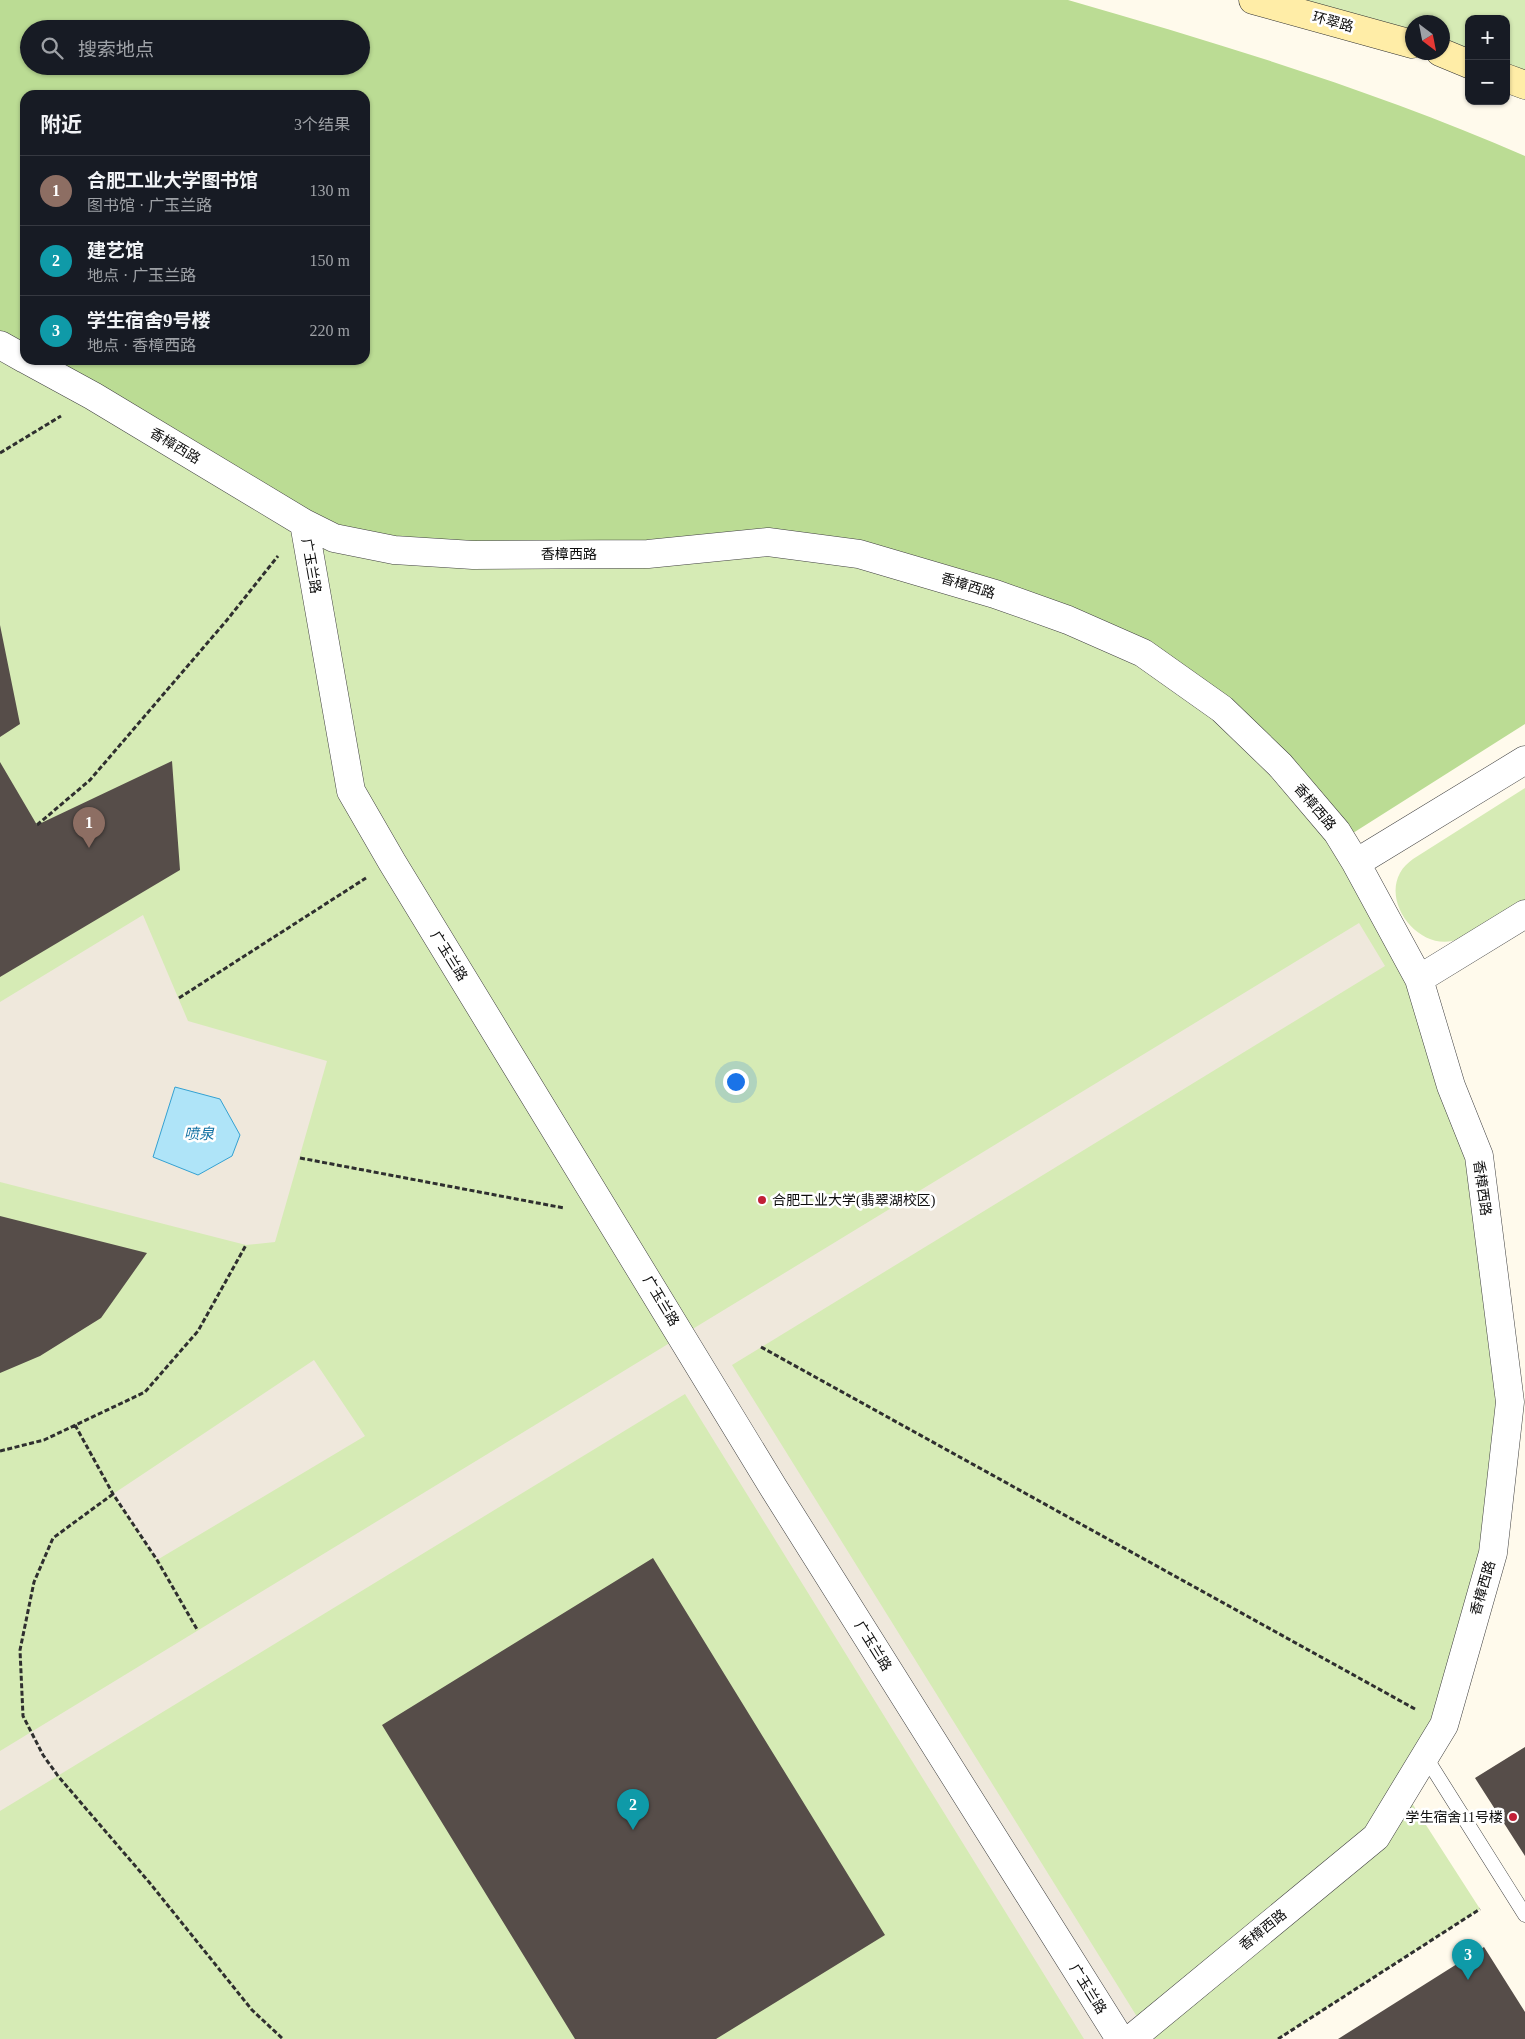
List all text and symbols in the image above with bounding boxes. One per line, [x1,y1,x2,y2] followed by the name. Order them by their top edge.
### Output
[1311,9,1355,35] street label: 环翠路
[1405,15,1450,60] north arrow
[1465,15,1510,105] map controls
[1465,15,1510,60] button: +
[20,20,370,75] search box
[38,34,66,62] icon: search
[78,39,154,60] text: 搜索地点
[1465,60,1510,105] button: −
[40,113,82,137] text: 附近
[294,116,350,133] text: 3个结果
[87,170,258,191] text: 合肥工业大学图书馆
[52,182,60,199] text: 1
[310,182,350,199] text: 130 m
[87,197,212,214] text: 图书馆 · 广玉兰路
[87,240,144,261] text: 建艺馆
[52,252,60,269] text: 2
[310,252,350,269] text: 150 m
[87,267,196,284] text: 地点 · 广玉兰路
[87,310,211,331] text: 学生宿舍9号楼
[52,322,60,339] text: 3
[310,322,350,339] text: 220 m
[87,337,196,354] text: 地点 · 香樟西路
[147,424,203,467] street label: 香樟西路
[299,537,323,595] street label: 广玉兰路
[541,546,597,562] street label: 香樟西路
[939,570,997,601] street label: 香樟西路
[1291,780,1340,833] street label: 香樟西路
[73,807,105,848] pin: 1
[428,928,470,984] street label: 广玉兰路
[723,1069,749,1095] your location
[184,1126,215,1142] water label: 喷泉
[1471,1159,1494,1217] street label: 香樟西路
[772,1192,936,1209] place label: 合肥工业大学(翡翠湖校区)
[756,1194,768,1206] marker: 合肥工业大学(翡翠湖校区)
[640,1273,682,1329] street label: 广玉兰路
[1467,1559,1498,1617] street label: 香樟西路
[852,1618,894,1674] street label: 广玉兰路
[617,1789,649,1830] pin: 2
[1406,1809,1503,1825] place label: 学生宿舍11号楼
[1507,1811,1519,1823] marker: 学生宿舍11号楼
[1236,1906,1289,1953] street label: 香樟西路
[1452,1939,1484,1980] pin: 3
[1067,1961,1109,2017] street label: 广玉兰路

